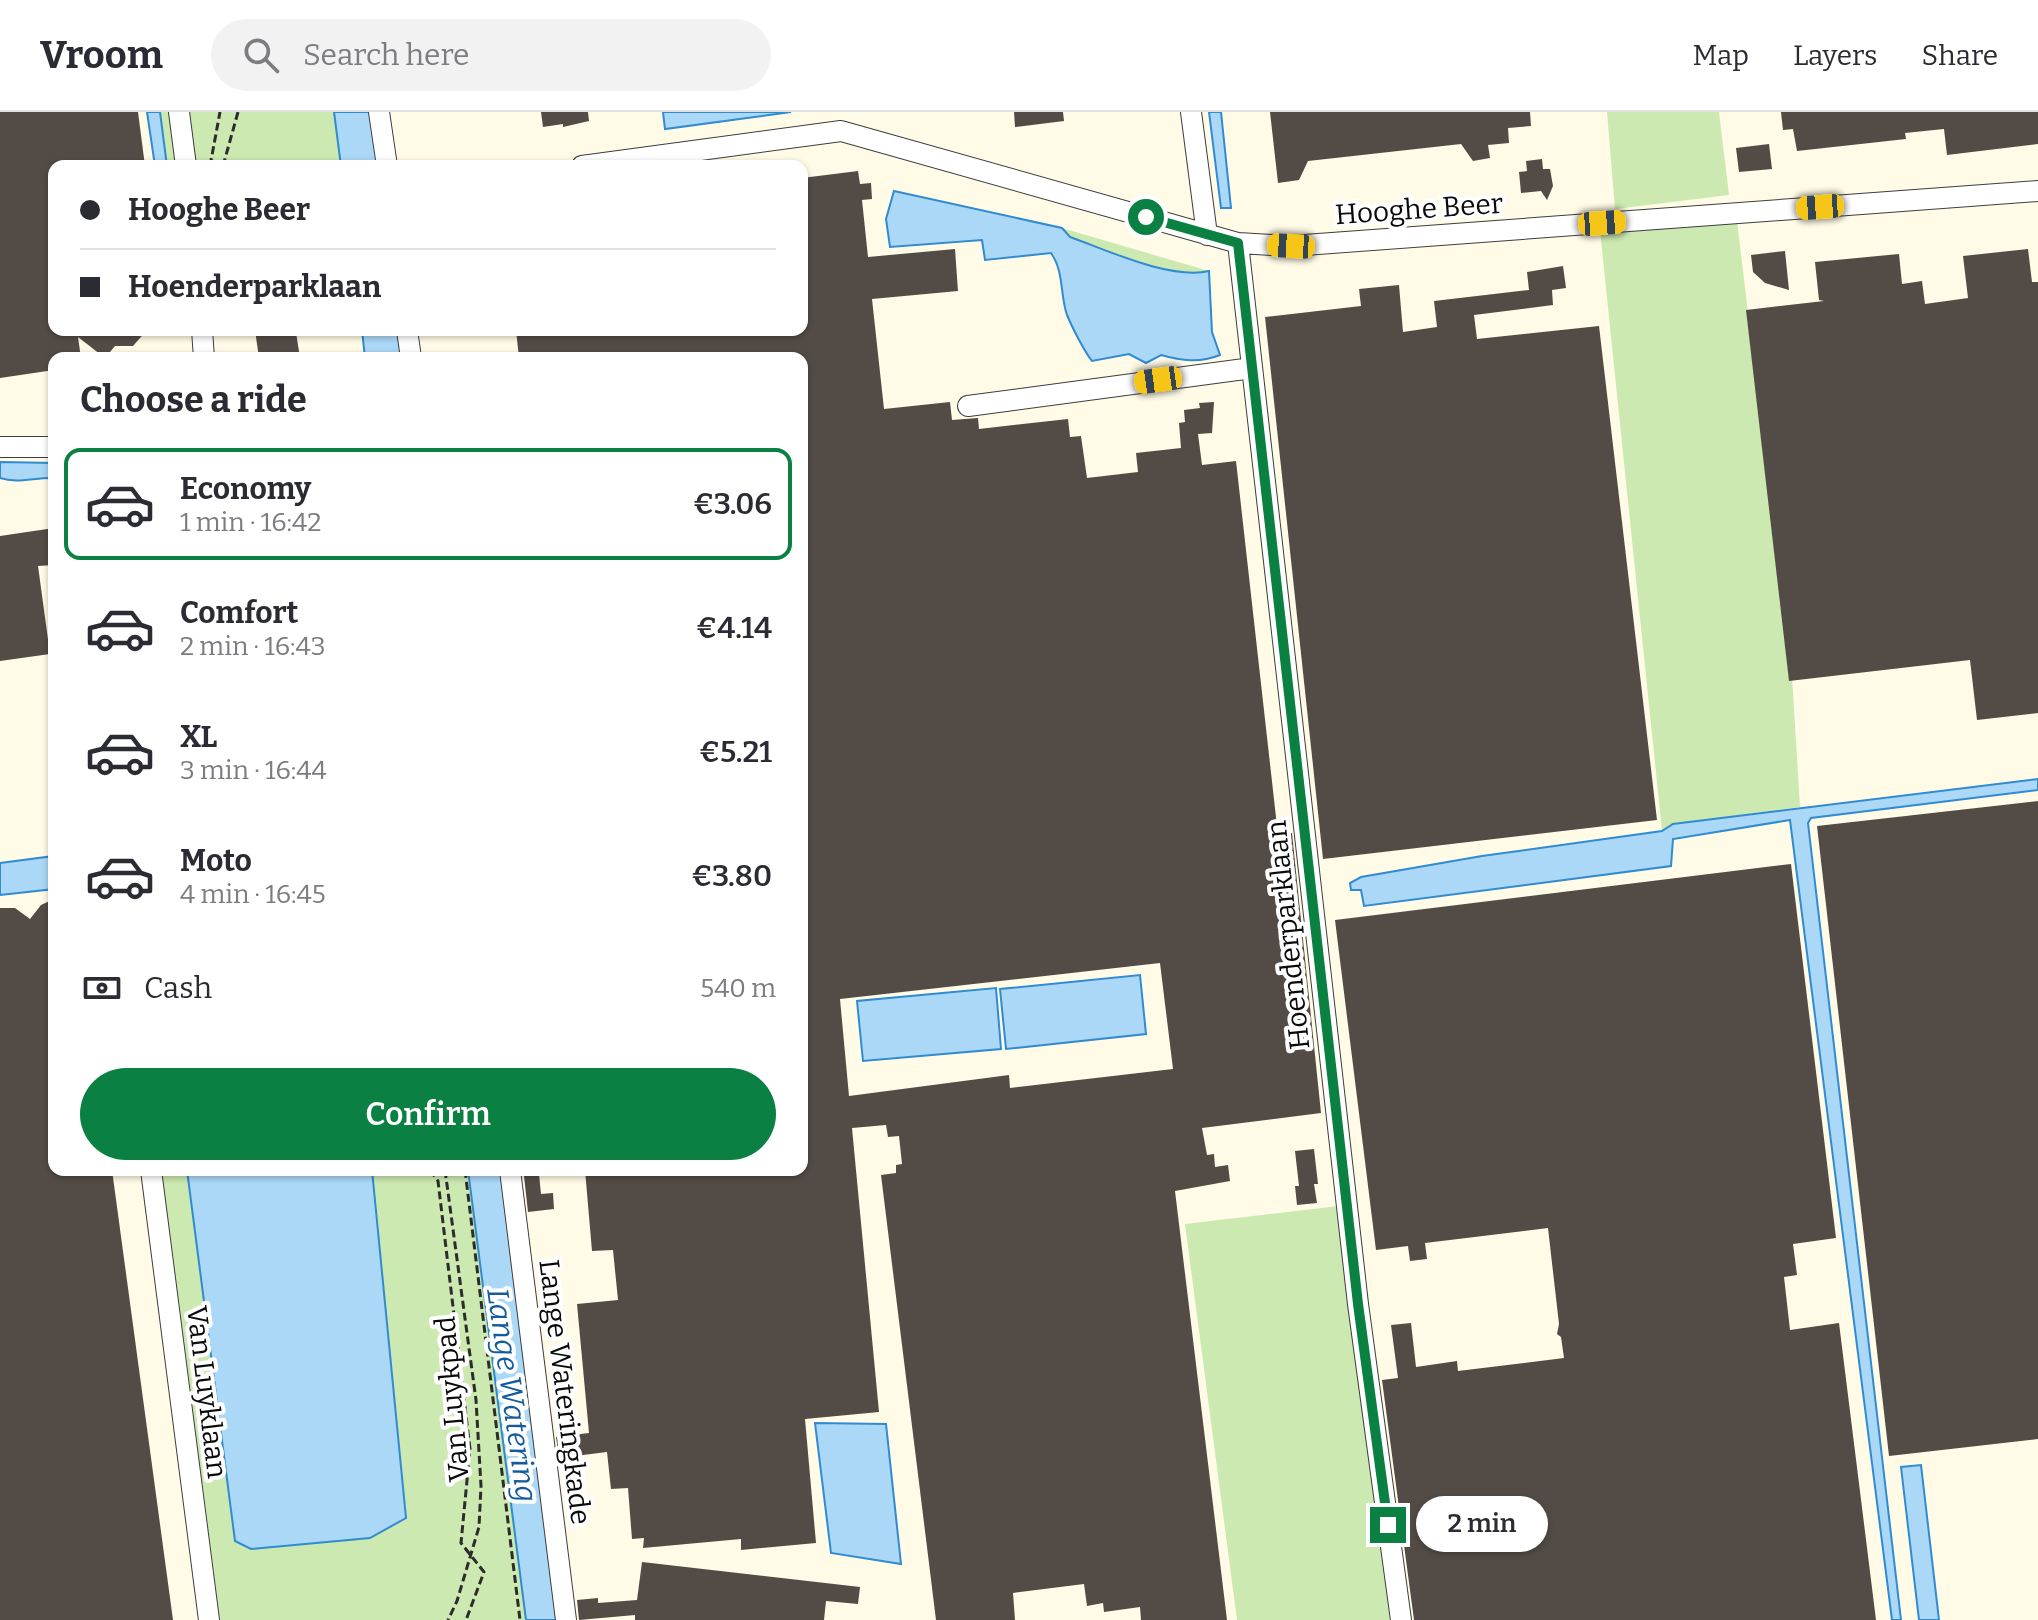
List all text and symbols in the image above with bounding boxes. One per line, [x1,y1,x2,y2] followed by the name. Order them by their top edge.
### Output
[211,19,771,91] search box
[40,32,163,78] text: Vroom
[239,33,283,77] icon: search
[303,37,469,73] text: Search here
[1692,39,1749,72] text: Map
[1793,39,1877,72] text: Layers
[1921,39,1998,72] text: Share
[1334,187,1504,231] street label: Hooghe Beer
[128,192,310,228] text: Hooghe Beer
[1795,193,1845,221] car
[1128,199,1164,235] route start
[1577,209,1627,237] car
[1266,233,1316,259] car
[128,269,381,305] text: Hoenderparklaan
[1133,365,1183,395] car
[80,378,307,422] text: Choose a ride
[84,468,156,540] icon: car
[180,471,311,507] text: Economy
[693,486,772,522] text: €3.06
[180,507,321,538] text: 1 min · 16:42
[84,592,156,664] icon: car
[180,595,298,631] text: Comfort
[696,610,772,646] text: €4.14
[180,631,326,662] text: 2 min · 16:43
[84,716,156,788] icon: car
[180,719,217,755] text: XL
[699,734,772,770] text: €5.21
[180,755,327,786] text: 3 min · 16:44
[1260,819,1316,1051] street label: Hoenderparklaan
[84,840,156,912] icon: car
[180,843,252,879] text: Moto
[691,858,772,894] text: €3.80
[180,879,326,910] text: 4 min · 16:45
[80,966,124,1010] icon: cash
[144,970,212,1006] text: Cash
[700,973,776,1004] text: 540 m
[80,1068,776,1160] button: Confirm
[532,1258,598,1526] street label: Lange Wateringkade
[479,1285,545,1505] water label: Lange Watering
[180,1304,234,1480] street label: Van Luyklaan
[428,1315,476,1483] street label: Van Luykpad
[1416,1497,1548,1553] callout: 2 min
[1370,1507,1406,1543] route end
[1448,1508,1516,1539] text: 2 min

